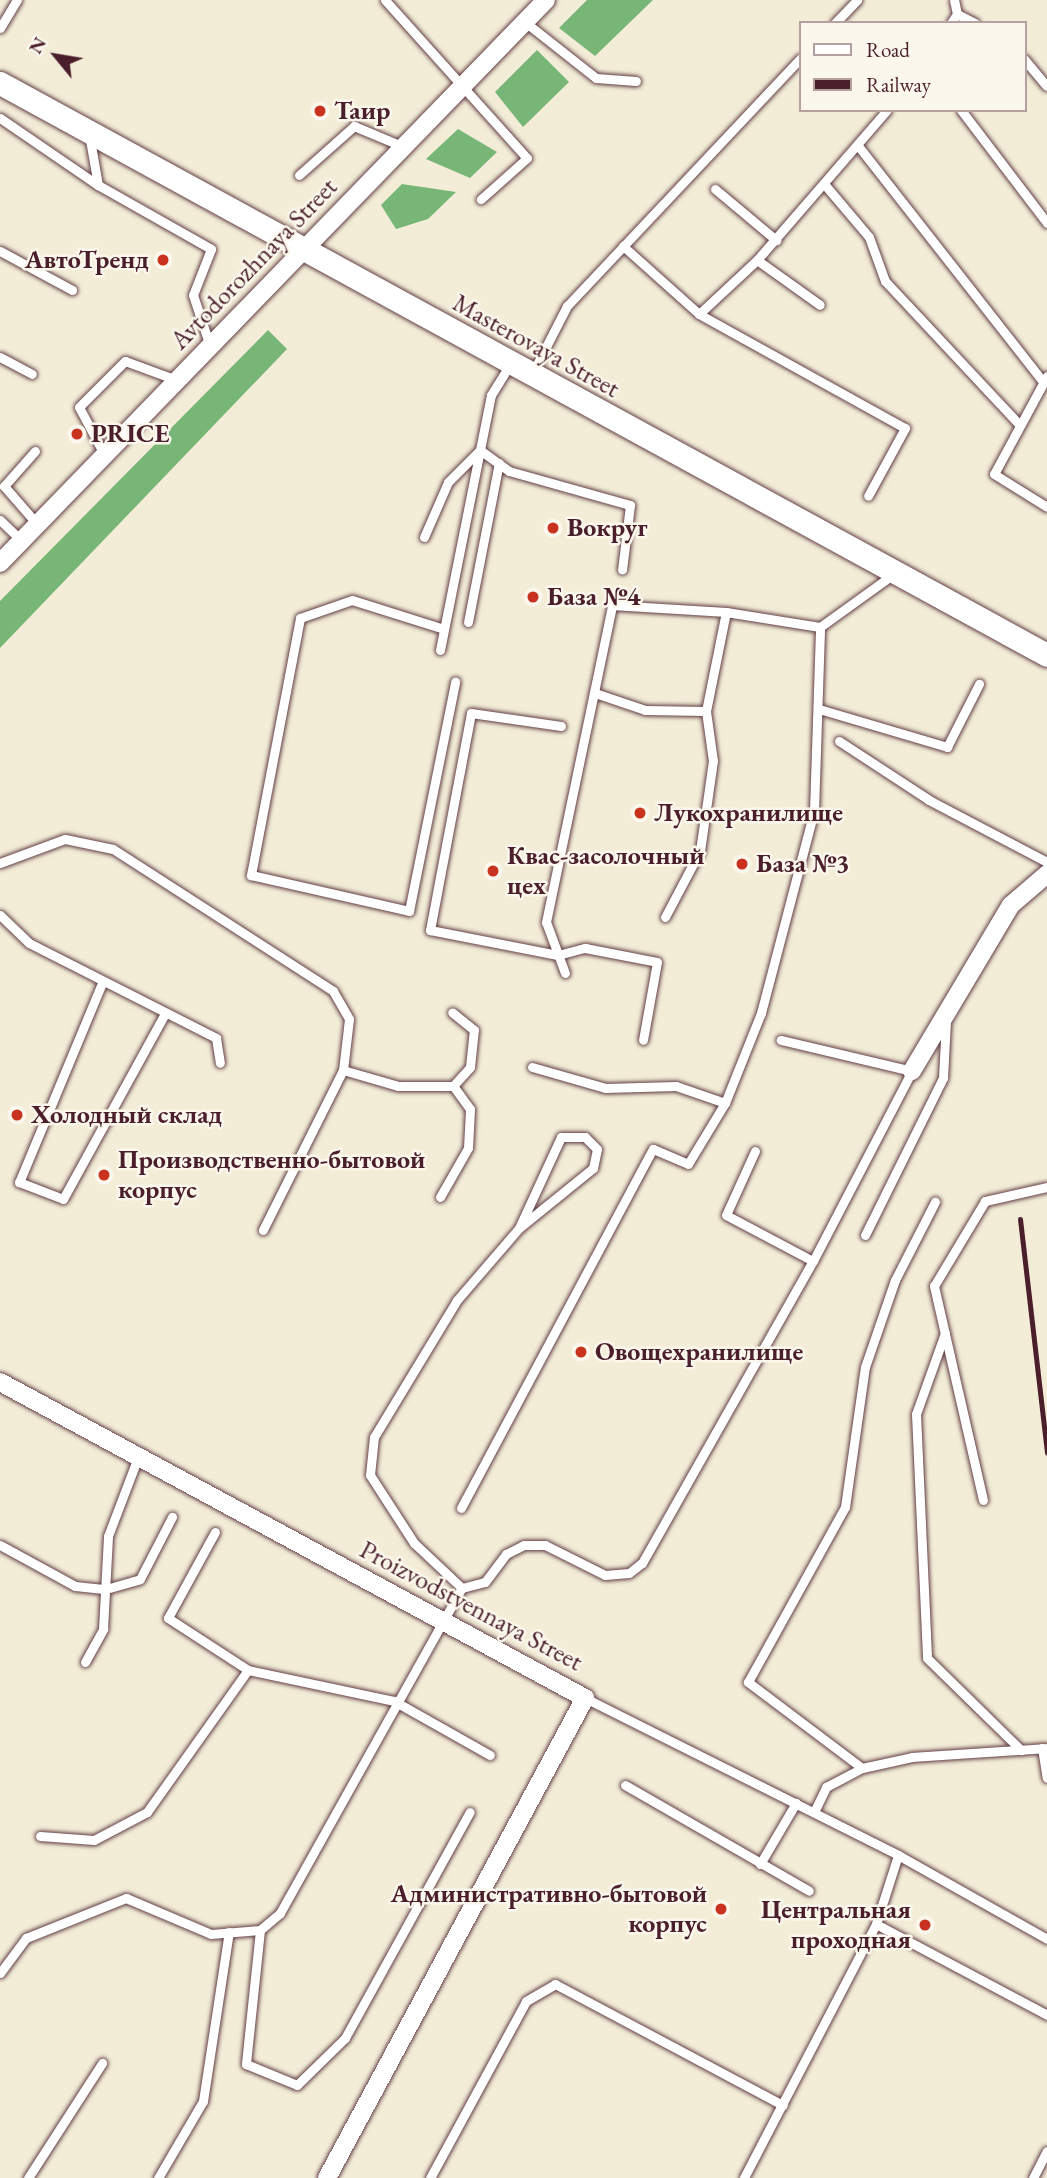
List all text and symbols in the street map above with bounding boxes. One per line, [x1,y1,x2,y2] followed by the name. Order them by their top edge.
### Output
[21,21,91,91] north arrow
[799,21,1026,112] legend
[23,32,52,58] text: N
[866,36,910,63] text: Road
[866,71,931,98] text: Railway
[334,95,390,127] place label: Таир
[312,103,328,119] marker: Таир
[164,172,344,356] street label: Avtodorozhnaya Street
[25,244,149,276] place label: АвтоТренд
[155,252,171,268] marker: АвтоТренд
[447,287,625,405] street label: Masterovaya Street
[91,418,169,450] place label: PRICE
[69,426,85,442] marker: PRICE
[567,512,647,544] place label: Вокруг
[545,520,561,536] marker: Вокруг
[547,581,640,613] place label: База №4
[525,589,541,605] marker: База №4
[654,797,843,829] place label: Лукохранилище
[632,805,648,821] marker: Лукохранилище
[507,840,705,902] place label: Квас-засолочный цех
[756,848,849,880] place label: База №3
[734,856,750,872] marker: База №3
[485,863,501,879] marker: Квас-засолочный цех
[31,1099,222,1131] place label: Холодный склад
[9,1107,25,1123] marker: Холодный склад
[118,1144,425,1206] place label: Производственно-бытовой корпус
[96,1167,112,1183] marker: Производственно-бытовой корпус
[595,1336,803,1368] place label: Овощехранилище
[573,1344,589,1360] marker: Овощехранилище
[354,1534,588,1678] street label: Proizvodstvennaya Street
[390,1878,707,1940] place label: Административно-бытовой корпус
[761,1894,911,1955] place label: Центральная проходная
[713,1901,729,1917] marker: Административно-бытовой корпус
[917,1917,933,1933] marker: Центральная проходная

